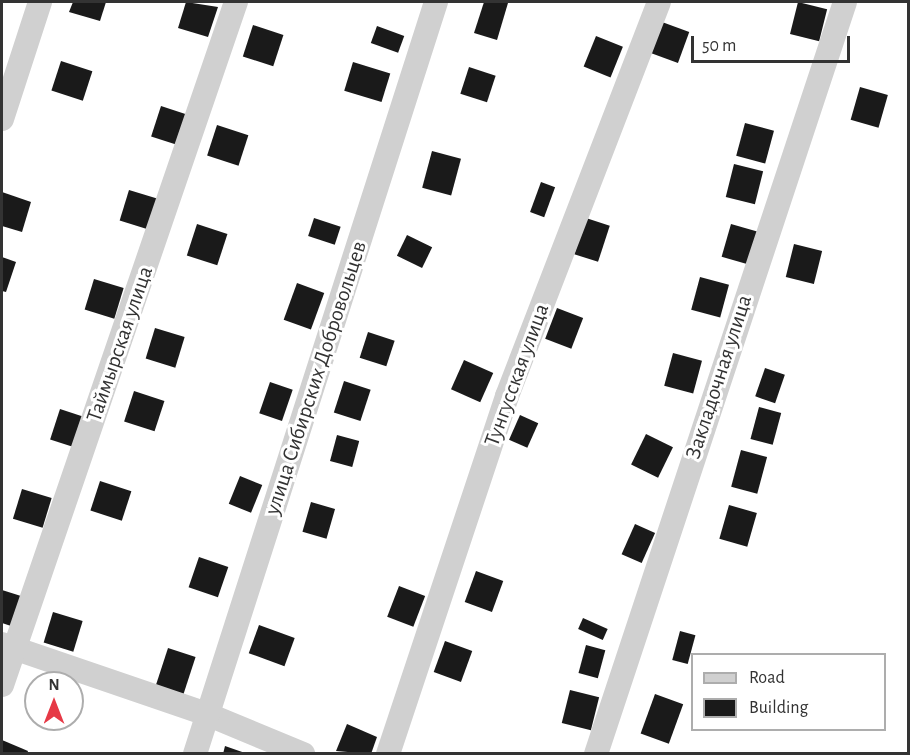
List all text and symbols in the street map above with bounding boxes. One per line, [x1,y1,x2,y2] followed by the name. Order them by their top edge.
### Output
[694,24,853,62] scale bar
[702,37,736,55] text: 50 m
[259,238,373,518] street label: улица Сибирских Добровольцев
[81,263,159,425] street label: Таймырская улица
[680,292,758,462] street label: Закладочная улица
[479,300,555,450] street label: Тунгусская улица
[691,653,886,731] legend
[749,669,785,687] text: Road
[24,671,84,731] north arrow
[48,677,60,693] text: N
[749,699,808,717] text: Building

